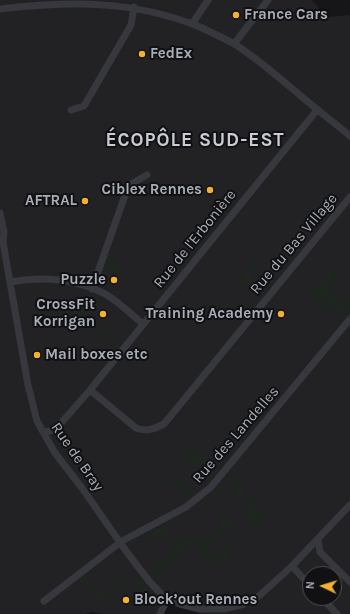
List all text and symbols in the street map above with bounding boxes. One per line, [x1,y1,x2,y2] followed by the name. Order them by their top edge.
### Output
[244,6,328,24] place label: France Cars
[231,10,241,20] marker: France Cars
[150,45,192,63] place label: FedEx
[137,49,147,59] marker: FedEx
[105,130,285,152] district label: ÉCOPÔLE SUD-EST
[102,181,202,199] place label: Ciblex Rennes
[205,185,215,195] marker: Ciblex Rennes
[150,186,240,292] street label: Rue de l'Erbonière
[247,190,341,298] street label: Rue du Bas Village
[25,192,77,210] place label: AFTRAL
[80,196,90,206] marker: AFTRAL
[61,271,106,289] place label: Puzzle
[109,275,119,285] marker: Puzzle
[33,296,95,331] place label: CrossFit Korrigan
[146,305,273,323] place label: Training Academy
[98,309,108,319] marker: CrossFit Korrigan
[276,309,286,319] marker: Training Academy
[45,346,148,364] place label: Mail boxes etc
[32,350,42,360] marker: Mail boxes etc
[189,383,283,487] street label: Rue des Landelles
[47,419,107,495] street label: Rue de Bray
[302,566,342,606] north arrow
[304,581,317,590] text: N
[134,591,257,609] place label: Block’out Rennes
[121,595,131,605] marker: Block’out Rennes

